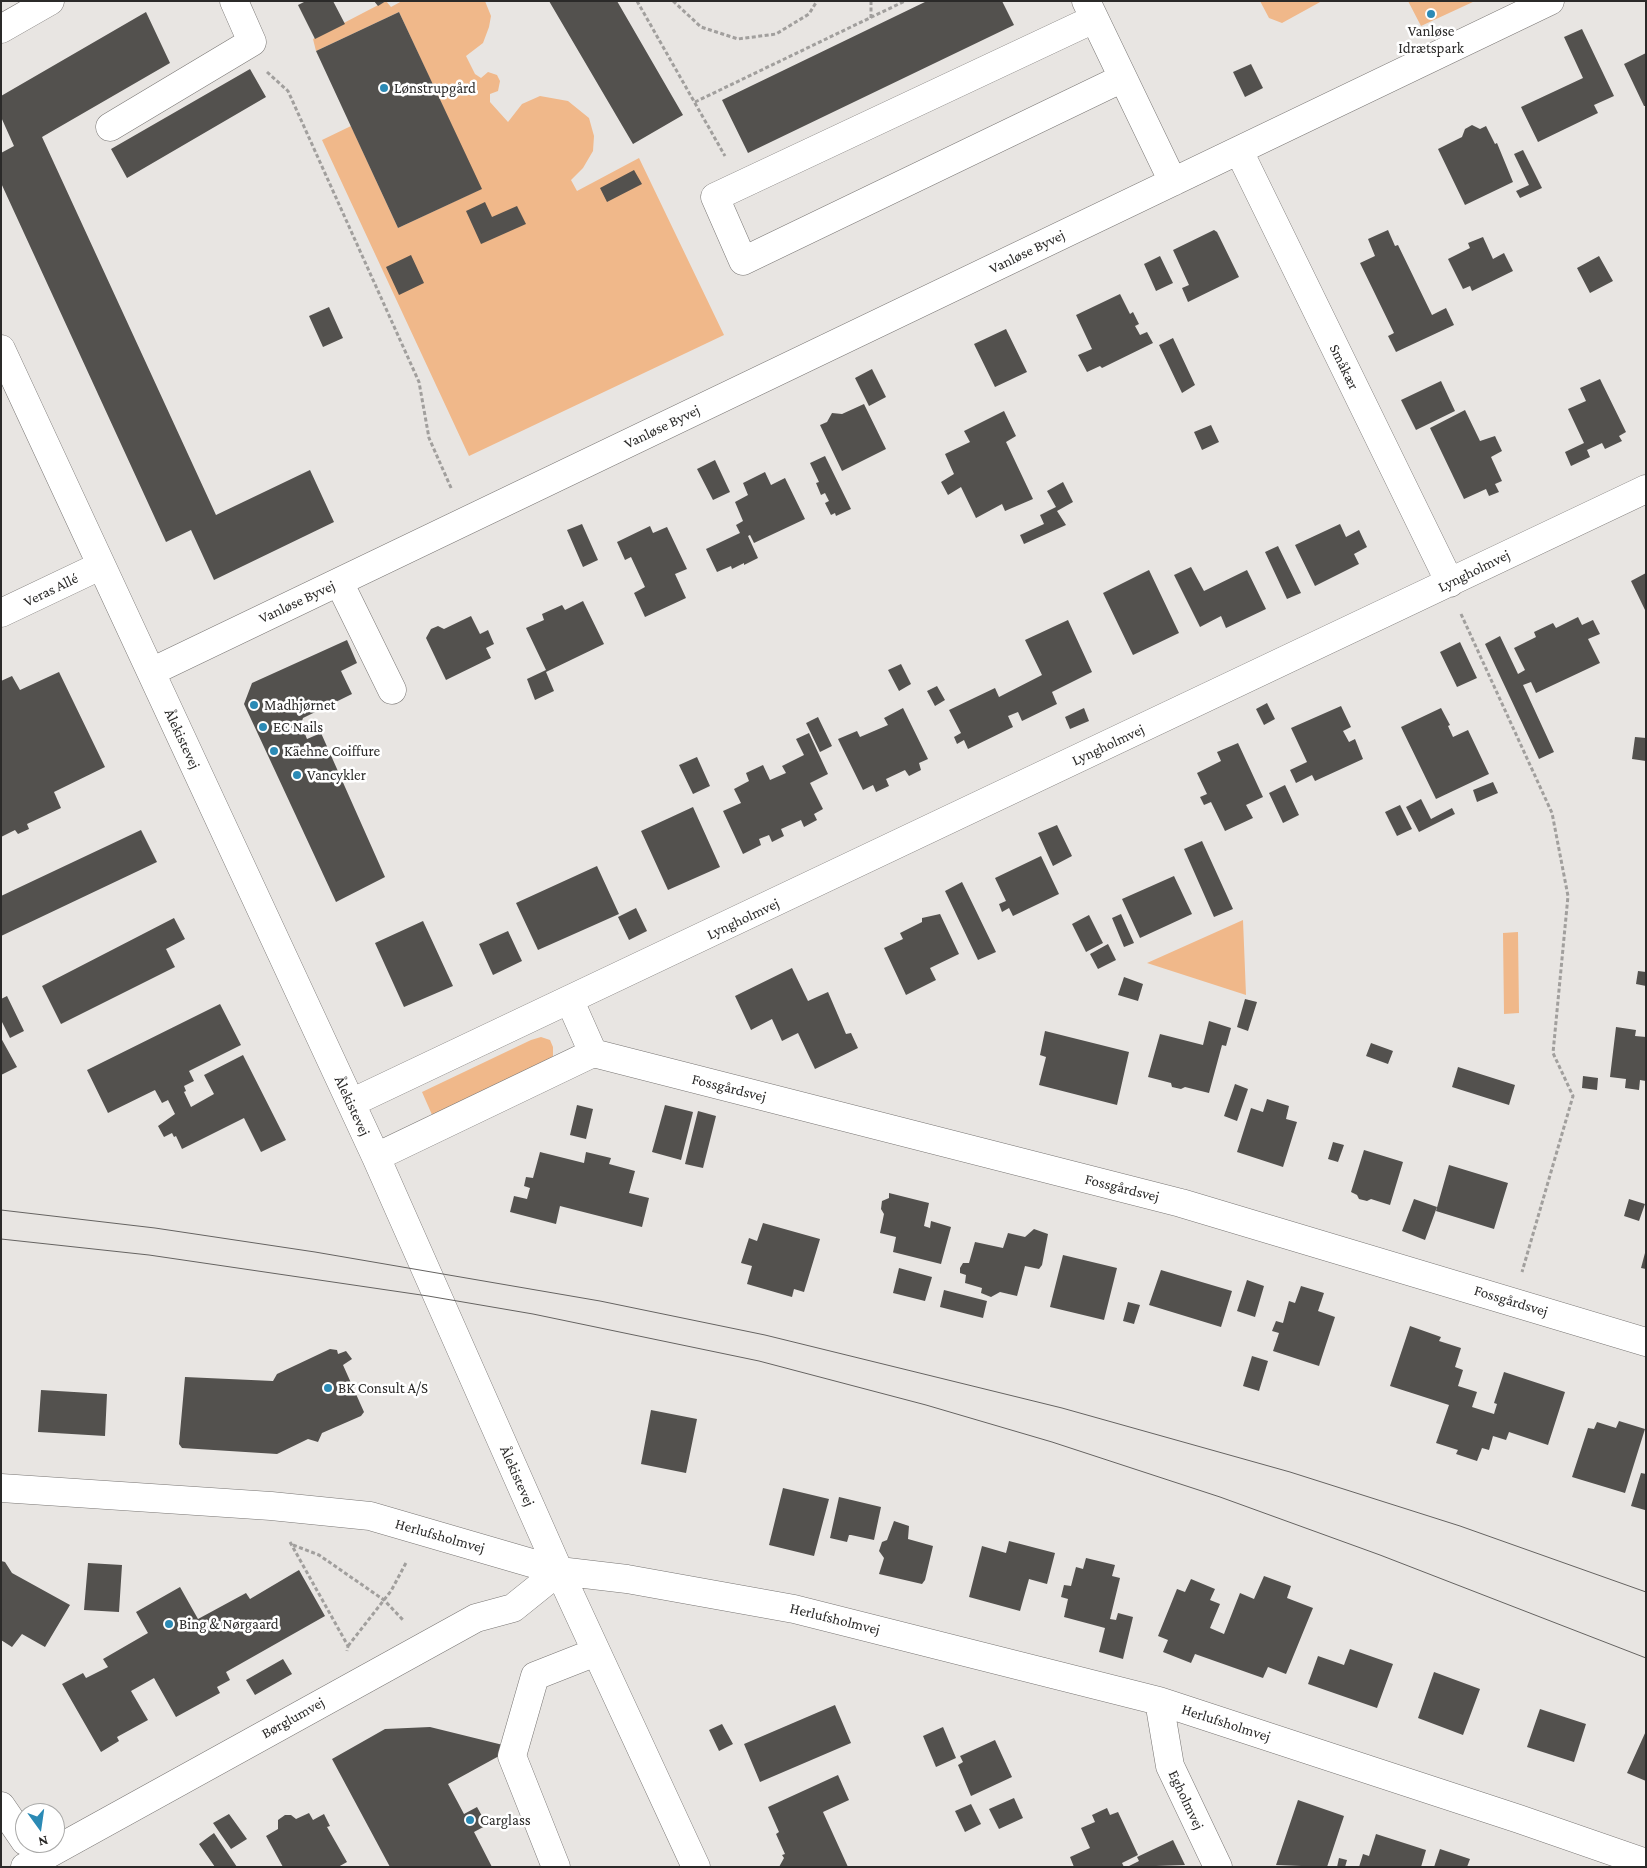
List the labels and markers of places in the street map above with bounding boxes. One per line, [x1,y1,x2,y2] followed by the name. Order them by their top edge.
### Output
[1425,8,1437,20] marker: Vanløse Idrætspark
[1398,22,1464,57] place label: Vanløse Idrætspark
[394,79,476,97] place label: Lønstrupgård
[378,82,390,94] marker: Lønstrupgård
[264,696,335,714] place label: Madhjørnet
[248,699,260,711] marker: Madhjørnet
[273,718,323,736] place label: EC Nails
[257,721,269,733] marker: EC Nails
[284,742,380,760] place label: Käehne Coiffure
[268,745,280,757] marker: Käehne Coiffure
[307,766,366,784] place label: Vancykler
[291,769,303,781] marker: Vancykler
[338,1379,428,1397] place label: BK Consult A/S
[322,1382,334,1394] marker: BK Consult A/S
[179,1615,279,1633] place label: Bing & Nørgaard
[163,1618,175,1630] marker: Bing & Nørgaard
[480,1811,531,1829] place label: Carglass
[464,1814,476,1826] marker: Carglass

